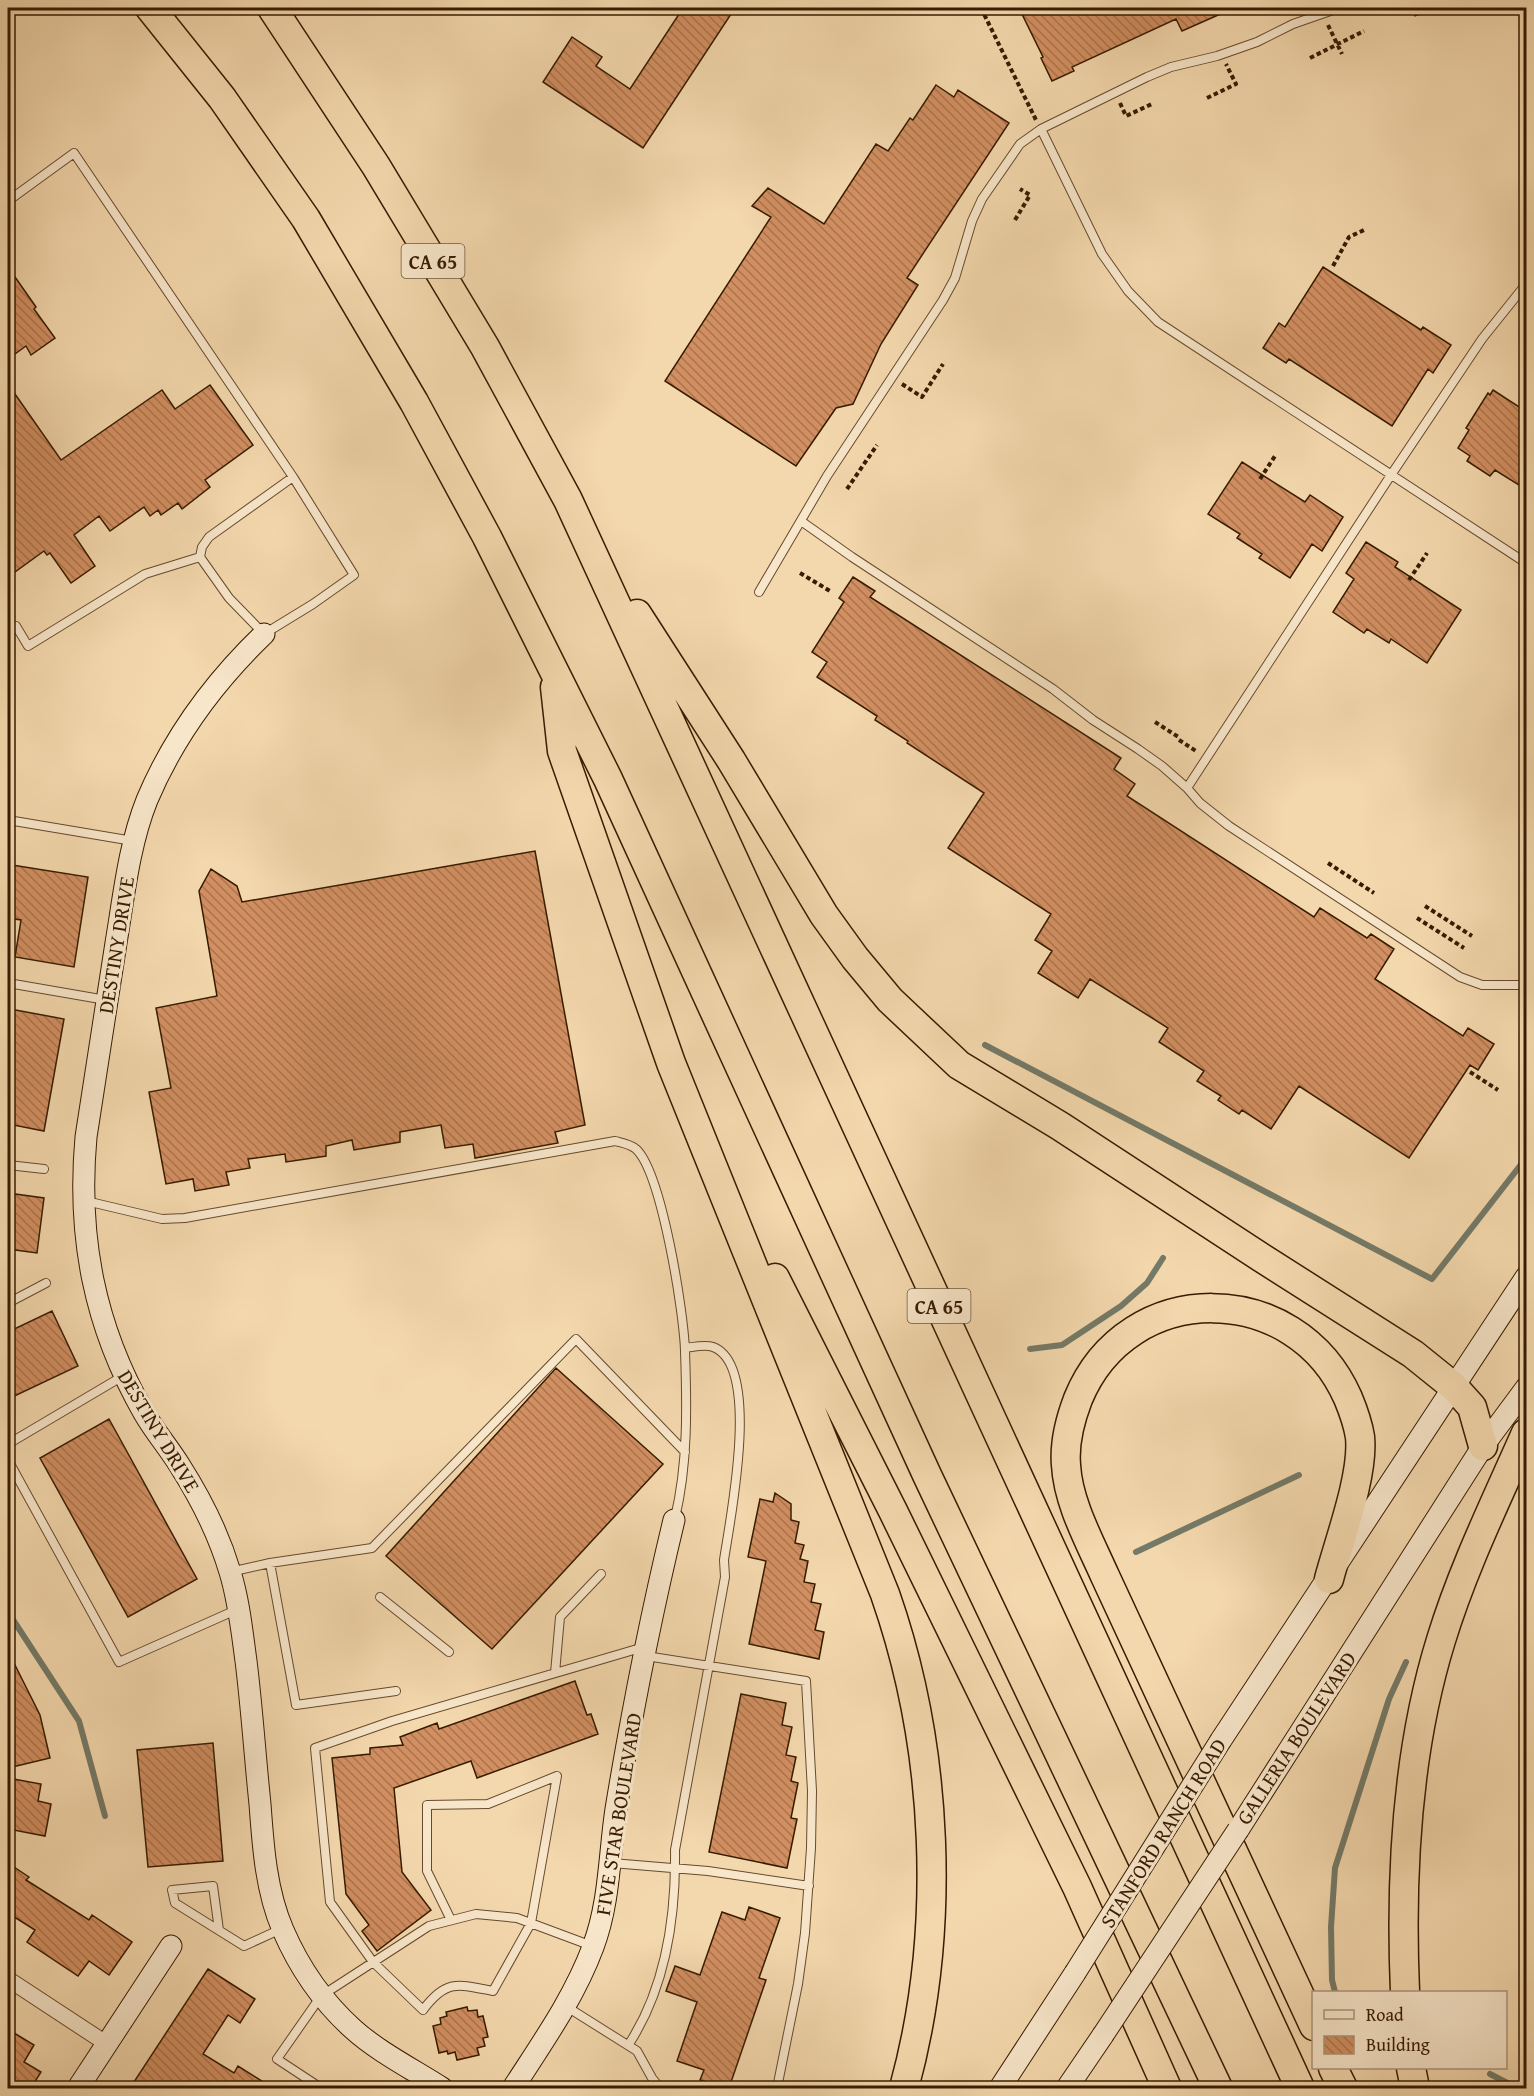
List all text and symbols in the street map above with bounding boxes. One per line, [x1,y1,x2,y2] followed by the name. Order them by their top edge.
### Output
[402,244,464,278] road number: CA 65
[90,874,142,1016] street label: DESTINY DRIVE
[908,1289,970,1323] road number: CA 65
[110,1364,208,1499] street label: DESTINY DRIVE
[1228,1645,1364,1831] street label: GALLERIA BOULEVARD
[587,1711,649,1917] street label: FIVE STAR BOULEVARD
[1092,1732,1234,1934] street label: STANFORD RANCH ROAD
[1312,1991,1507,2069] legend
[1366,2001,1404,2028] text: Road
[1366,2031,1430,2058] text: Building

